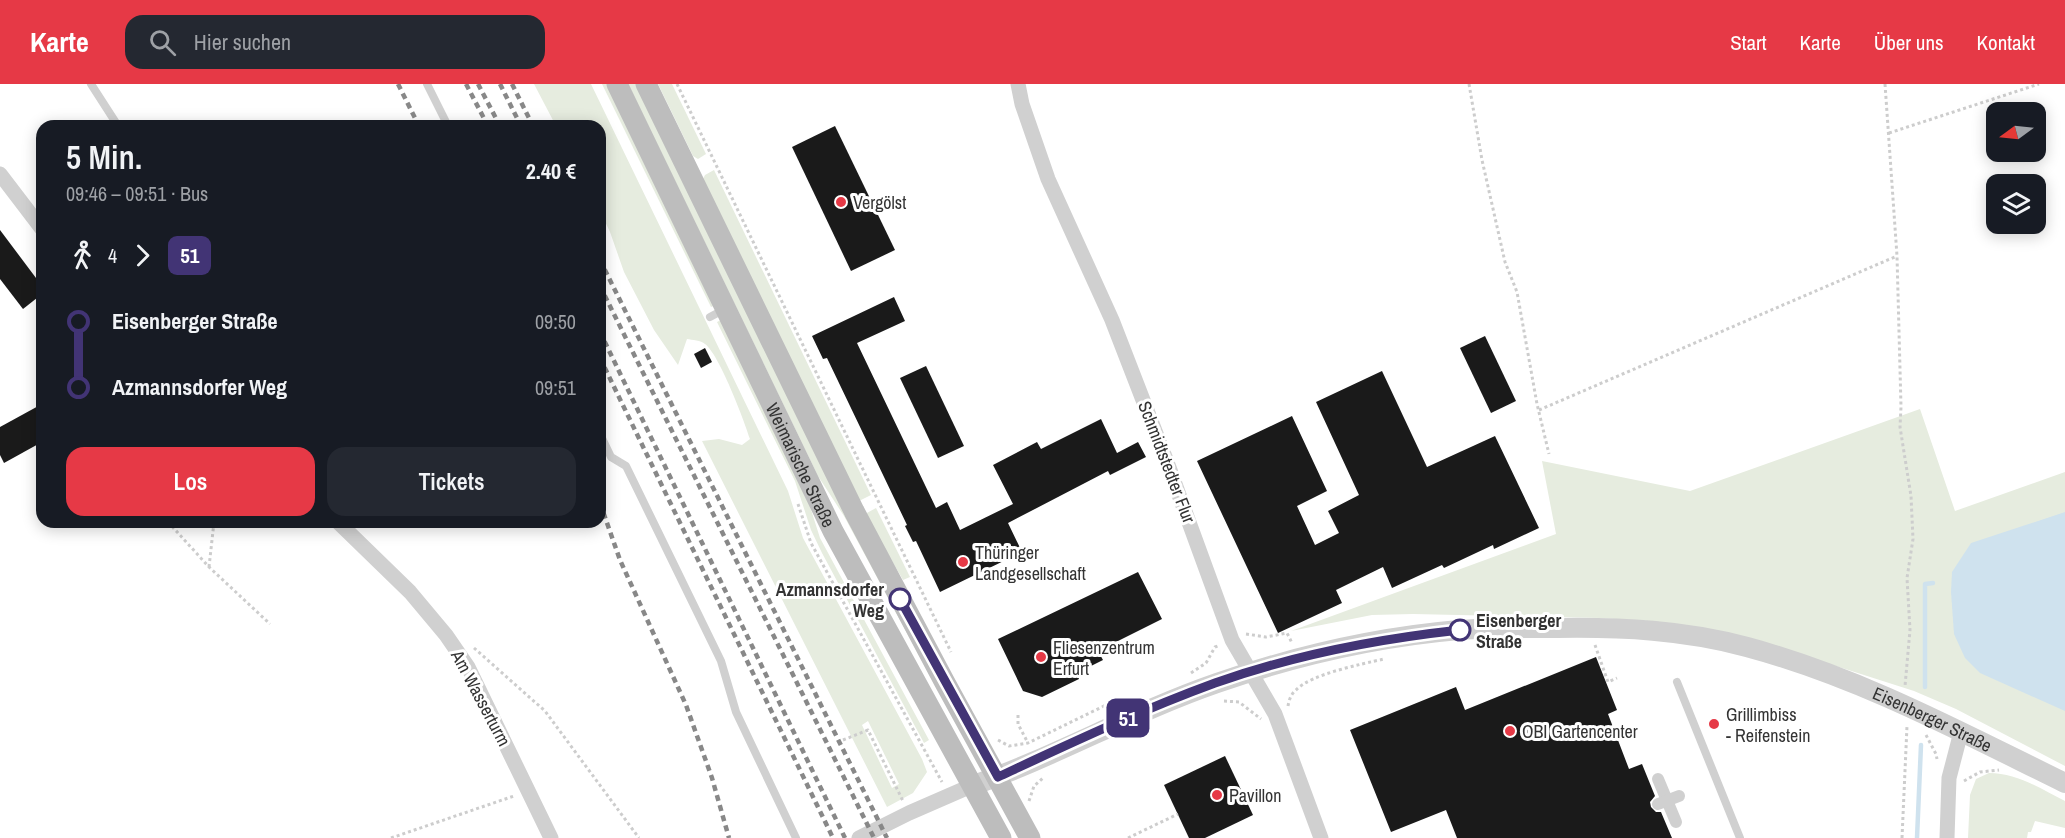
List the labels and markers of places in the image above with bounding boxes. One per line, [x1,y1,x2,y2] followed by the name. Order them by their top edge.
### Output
[853,190,906,215] place label: Vergölst
[834,195,848,209] marker: Vergölst
[975,540,1086,586] place label: Thüringer Landgesellschaft
[956,555,970,569] marker: Thüringer Landgesellschaft
[776,577,884,623] place label: Azmannsdorfer Weg
[889,588,911,610] marker: Azmannsdorfer Weg
[1476,608,1562,654] place label: Eisenberger Straße
[1449,619,1471,641] marker: Eisenberger Straße
[1053,635,1155,681] place label: Fliesenzentrum Erfurt
[1034,650,1048,664] marker: Fliesenzentrum Erfurt
[1726,702,1811,748] place label: Grillimbiss - Reifenstein
[1707,717,1721,731] marker: Grillimbiss - Reifenstein
[1522,719,1638,744] place label: OBI Gartencenter
[1503,724,1517,738] marker: OBI Gartencenter
[1229,783,1282,808] place label: Pavillon
[1210,788,1224,802] marker: Pavillon

